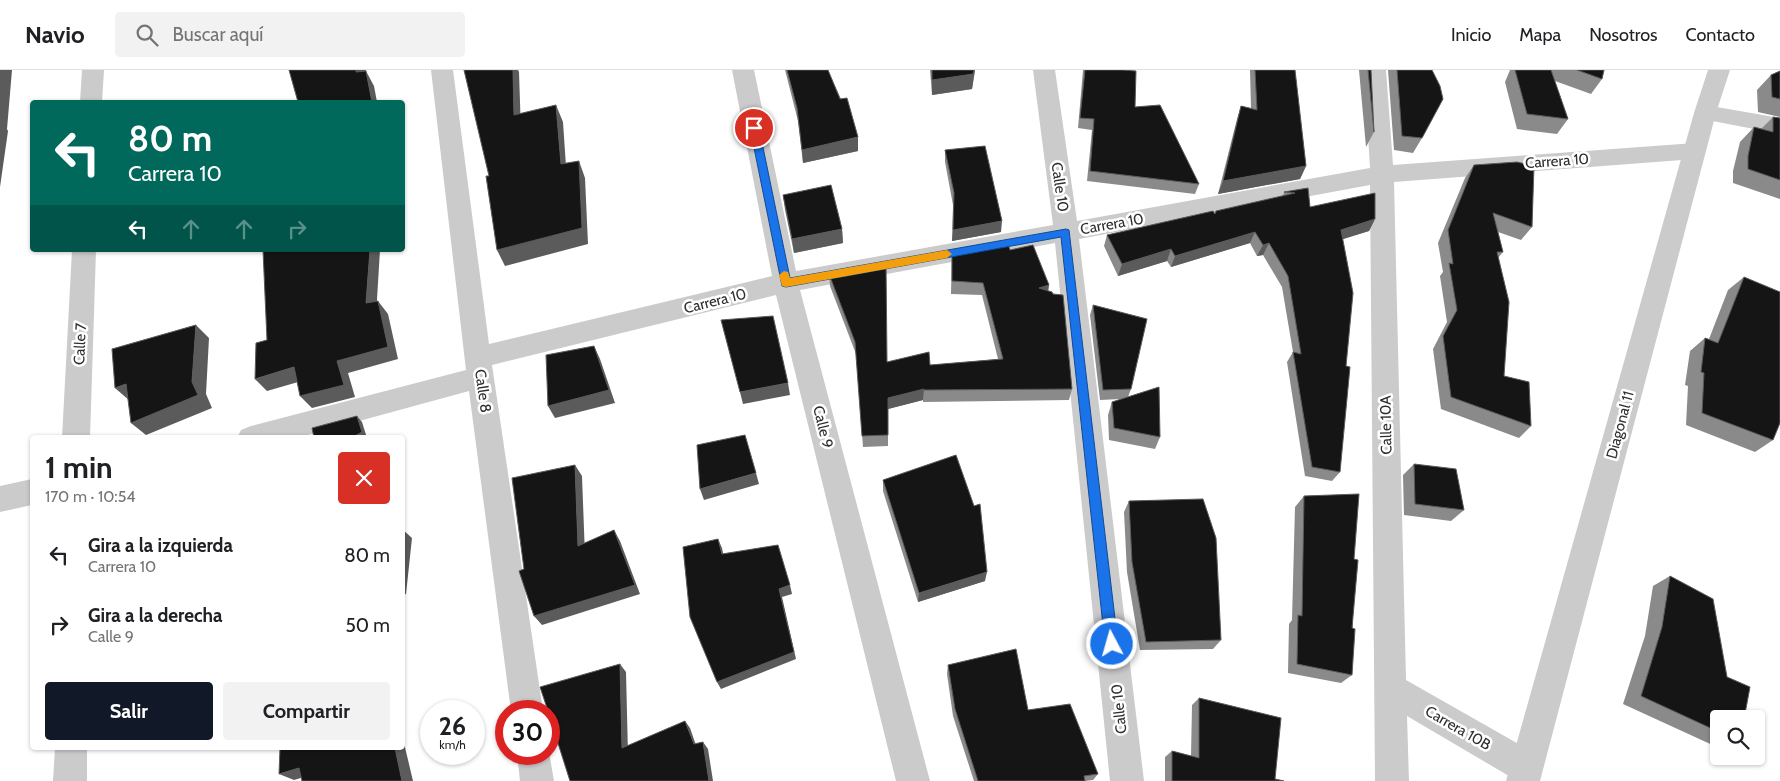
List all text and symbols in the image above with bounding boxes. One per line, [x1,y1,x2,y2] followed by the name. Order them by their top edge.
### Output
[115,12,465,57] search box
[25,20,85,49] text: Navio
[133,21,161,49] icon: search
[173,23,263,46] text: Buscar aquí
[1451,24,1491,46] text: Inicio
[1519,24,1561,46] text: Mapa
[1589,24,1658,46] text: Nosotros
[1686,24,1755,46] text: Contacto
[733,107,775,149] pin
[740,114,768,142] icon: arrive
[128,117,212,160] text: 80 m
[45,120,110,185] icon: left
[1524,150,1590,172] street label: Carrera 10
[128,160,222,187] text: Carrera 10
[1048,161,1072,213] street label: Calle 10
[1079,210,1145,238] street label: Carrera 10
[124,215,152,243] icon: left
[177,215,205,243] icon: ahead
[230,215,258,243] icon: ahead
[283,215,311,243] icon: right
[682,285,748,317] street label: Carrera 10
[70,322,90,365] street label: Calle 7
[471,368,495,414] street label: Calle 8
[1602,389,1638,461] street label: Diagonal 11
[1376,395,1396,455] street label: Calle 10A
[809,404,837,450] street label: Calle 9
[45,449,113,486] text: 1 min
[338,452,390,504] button: close
[45,487,136,506] text: 170 m · 10:54
[88,534,233,557] text: Gira a la izquierda
[45,541,73,569] icon: left
[344,544,390,567] text: 80 m
[88,557,156,576] text: Carrera 10
[88,604,223,627] text: Gira a la derecha
[45,611,73,639] icon: right
[346,614,390,637] text: 50 m
[1085,617,1137,669] position arrow
[88,627,134,646] text: Calle 9
[45,682,213,740] button: Salir
[223,682,390,740] button: Compartir
[1107,683,1131,735] street label: Calle 10
[495,700,560,765] speed limit sign: 30
[1422,702,1494,754] street label: Carrera 10B
[1710,710,1765,765] map controls
[1710,710,1765,765] button: search
[439,711,466,741] text: 26
[439,737,466,752] text: km/h

